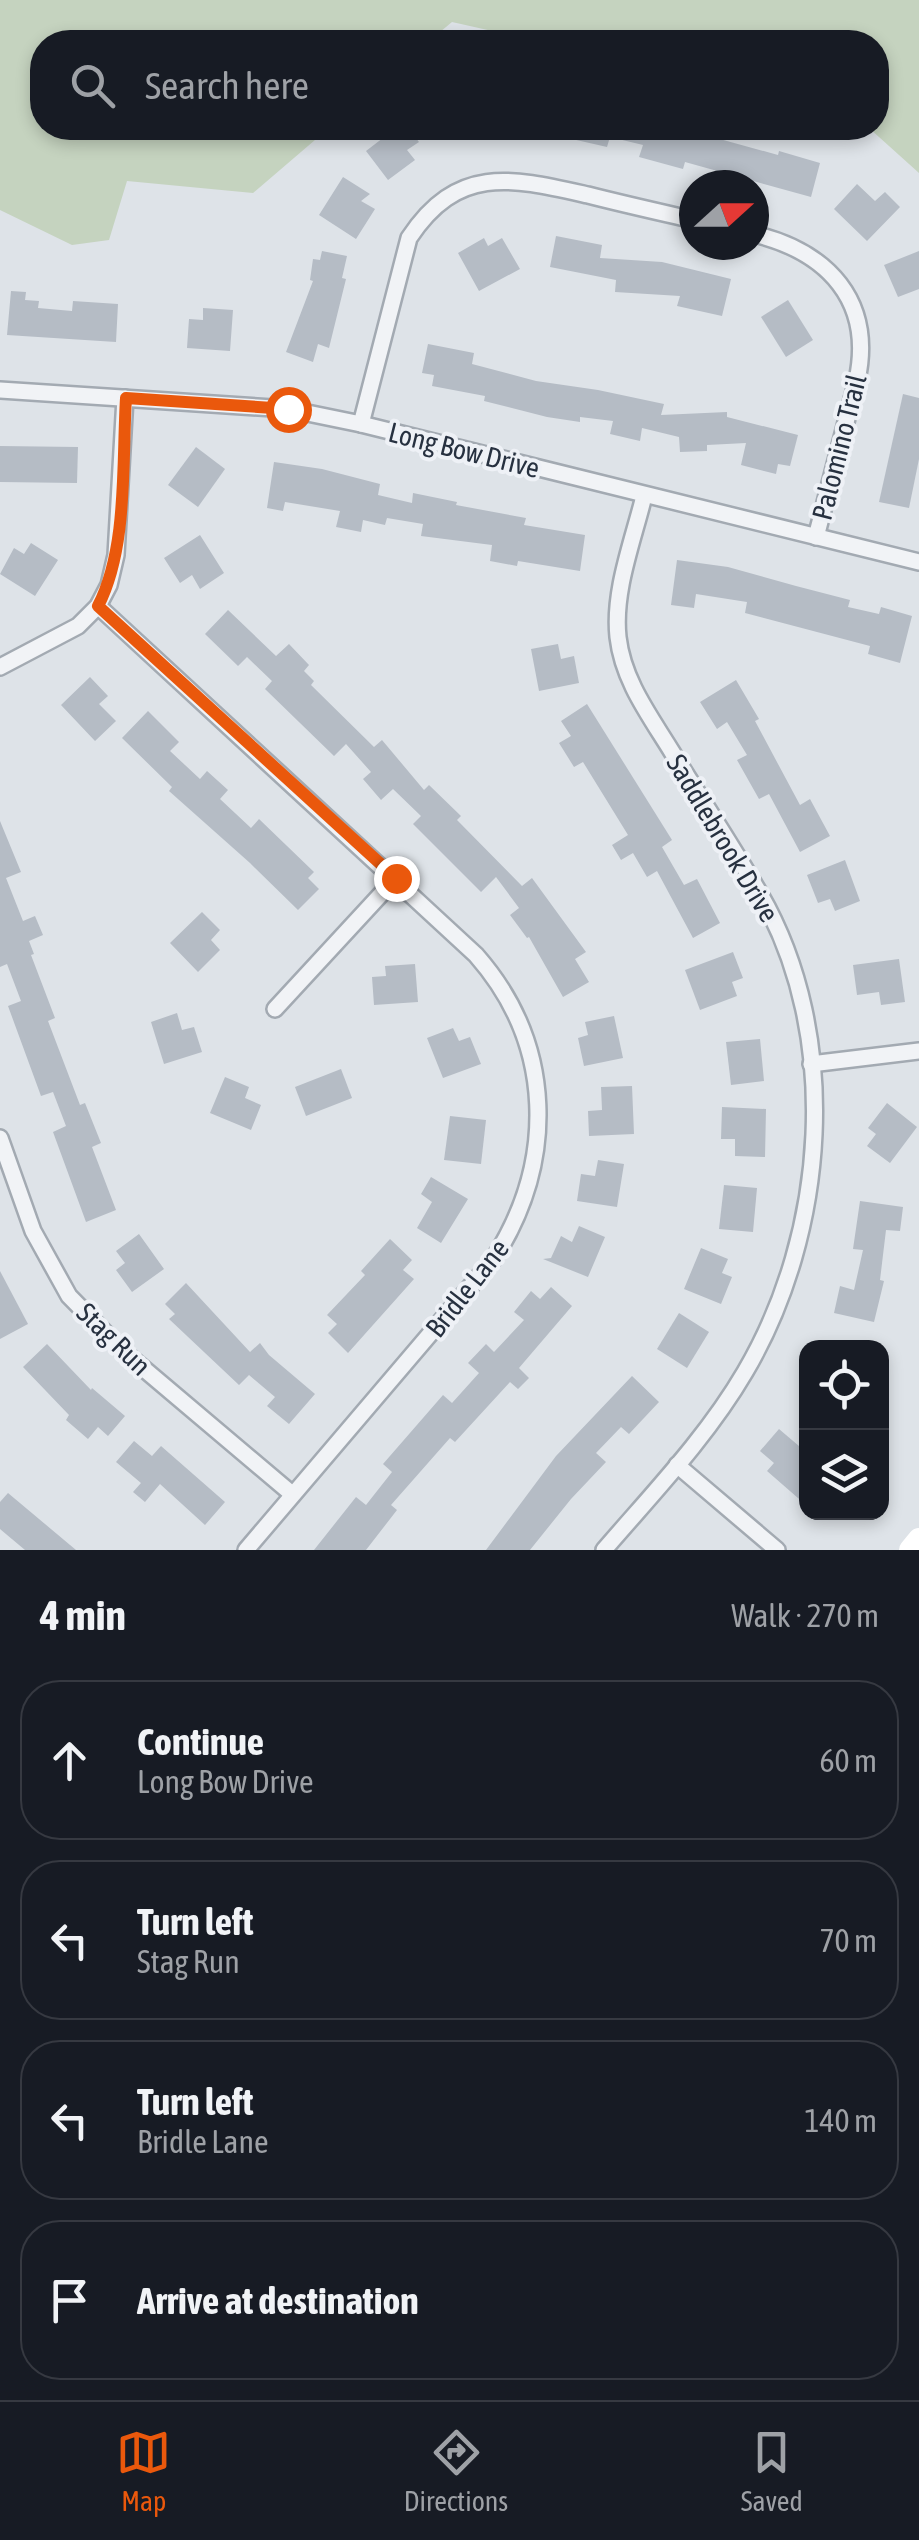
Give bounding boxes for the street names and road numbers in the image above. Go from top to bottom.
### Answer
street label: Palomino Trail [805,370,873,523]
street label: Long Bow Drive [385,416,543,484]
street label: Saddlebrook Drive [660,749,786,927]
street label: Bridle Lane [419,1233,515,1343]
street label: Stag Run [71,1296,157,1382]

